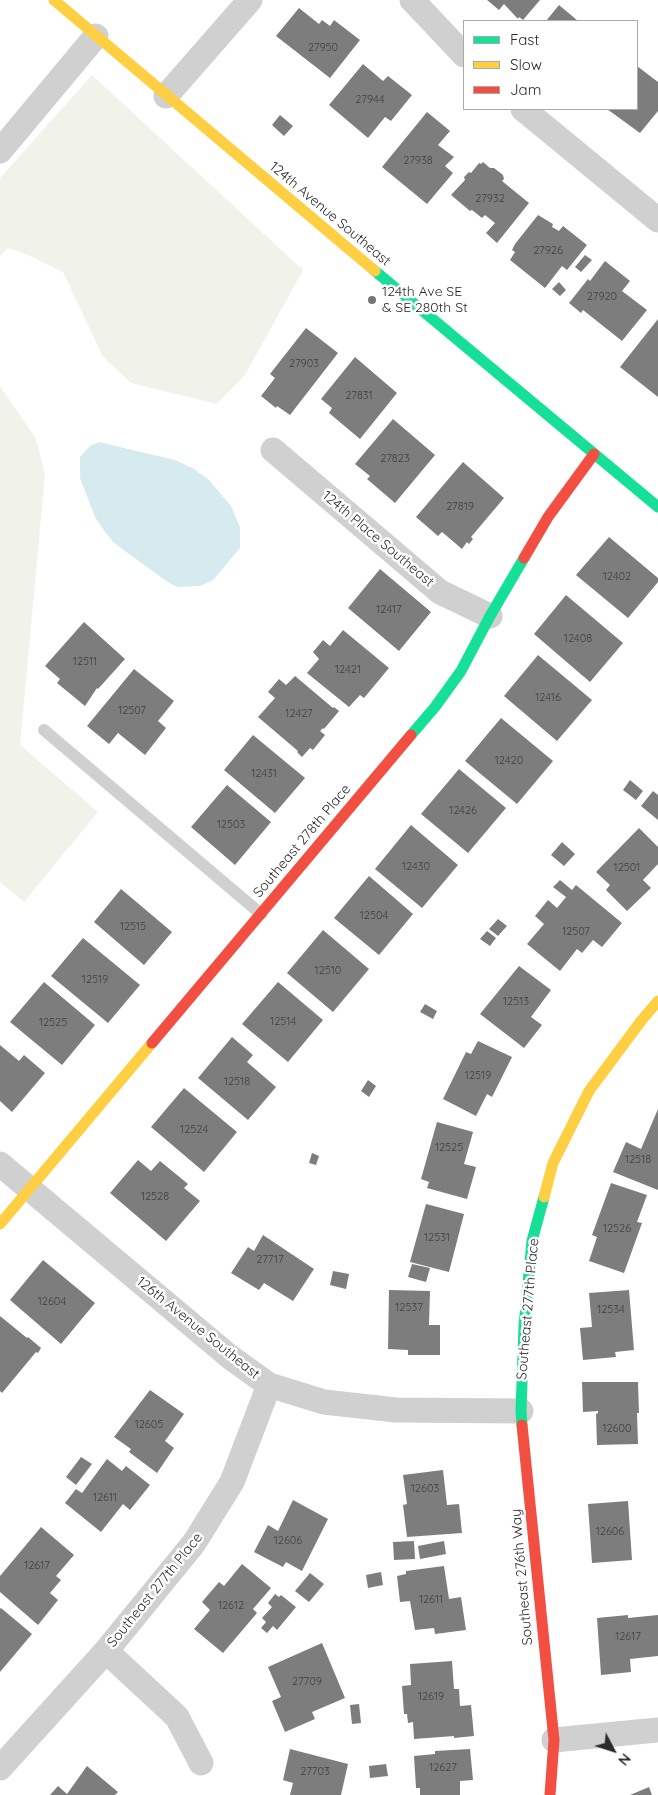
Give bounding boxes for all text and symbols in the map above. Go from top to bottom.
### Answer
legend [463,20,638,110]
text: Fast [510,30,539,49]
house number: 27950 [308,41,338,55]
text: Slow [510,55,542,74]
text: Jam [510,80,541,99]
house number: 27944 [355,93,385,107]
house number: 27938 [403,154,433,168]
street label: 124th Avenue Southeast [266,158,394,270]
house number: 27932 [475,192,505,206]
house number: 27926 [533,244,563,258]
place label: 124th Ave SE & SE 280th St [382,284,468,316]
house number: 27920 [587,290,617,304]
marker: 124th Ave SE & SE 280th St [366,294,378,306]
house number: 27903 [289,357,319,371]
house number: 27831 [345,389,373,403]
house number: 27823 [380,452,410,466]
street label: 124th Place Southeast [319,487,437,591]
house number: 27819 [446,500,474,514]
house number: 12402 [603,570,631,584]
house number: 12417 [376,603,402,617]
house number: 12408 [564,632,592,646]
house number: 12511 [73,655,97,669]
house number: 12421 [335,663,361,677]
house number: 12416 [535,691,561,705]
house number: 12507 [118,704,146,718]
house number: 12427 [285,707,313,721]
house number: 12420 [495,754,523,768]
house number: 12431 [251,767,277,781]
street label: Southeast 278th Place [250,781,354,901]
house number: 12426 [449,804,477,818]
house number: 12503 [217,818,245,832]
house number: 12430 [402,860,430,874]
house number: 12501 [614,861,640,875]
house number: 12504 [360,909,388,923]
house number: 12515 [120,920,146,934]
house number: 12507 [562,925,590,939]
house number: 12510 [315,964,341,978]
house number: 12519 [82,973,108,987]
house number: 12513 [503,995,529,1009]
house number: 12514 [270,1015,296,1029]
house number: 12525 [39,1016,67,1030]
house number: 12519 [465,1069,491,1083]
house number: 12518 [224,1075,250,1089]
house number: 12524 [180,1123,208,1137]
house number: 12525 [435,1141,463,1155]
house number: 12518 [625,1153,651,1167]
house number: 12528 [141,1190,169,1204]
house number: 12526 [603,1222,631,1236]
house number: 12531 [424,1231,450,1245]
street label: Southeast 277th Place [513,1237,543,1381]
house number: 27717 [256,1253,284,1267]
street label: 126th Avenue Southeast [133,1273,263,1383]
house number: 12604 [38,1295,66,1309]
house number: 12537 [395,1301,423,1315]
house number: 12534 [597,1303,625,1317]
house number: 12605 [135,1418,163,1432]
house number: 12600 [602,1422,632,1436]
house number: 12603 [411,1482,439,1496]
house number: 12611 [93,1491,117,1505]
street label: Southeast 276th Way [508,1508,536,1646]
house number: 12606 [596,1525,624,1539]
street label: Southeast 277th Place [104,1529,206,1651]
house number: 12606 [274,1534,302,1548]
house number: 12617 [24,1559,50,1573]
house number: 12611 [419,1593,443,1607]
house number: 12612 [218,1599,244,1613]
house number: 12617 [615,1630,641,1644]
house number: 27709 [292,1675,322,1689]
house number: 12619 [418,1690,444,1704]
north arrow [588,1725,638,1775]
text: N [614,1750,635,1769]
house number: 12627 [429,1761,457,1775]
house number: 27703 [300,1765,330,1779]

